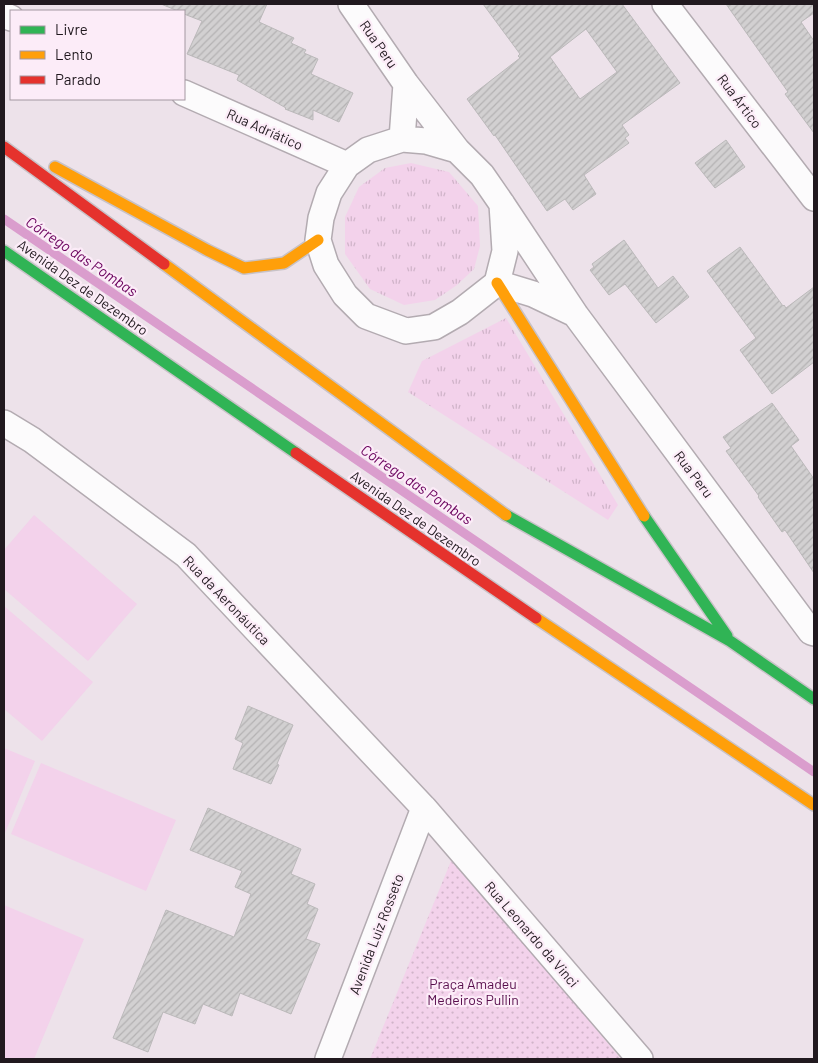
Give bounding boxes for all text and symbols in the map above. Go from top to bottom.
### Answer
legend [10,10,185,100]
street label: Rua Peru [357,17,401,71]
text: Livre [55,20,88,38]
text: Lento [55,45,93,63]
text: Parado [55,70,101,88]
street label: Rua Ártico [714,71,766,131]
street label: Rua Adriático [224,105,306,153]
water label: Córrego das Pombas [23,212,141,300]
street label: Avenida Dez de Dezembro [14,235,152,339]
water label: Córrego das Pombas [358,440,476,528]
street label: Rua Peru [671,447,717,501]
street label: Avenida Dez de Dezembro [347,466,485,570]
street label: Rua da Aeronáutica [180,552,274,648]
street label: Avenida Luiz Rosseto [345,871,407,997]
street label: Rua Leonardo da Vinci [481,878,583,990]
park label: Praça Amadeu Medeiros Pullin [427,975,519,1008]

